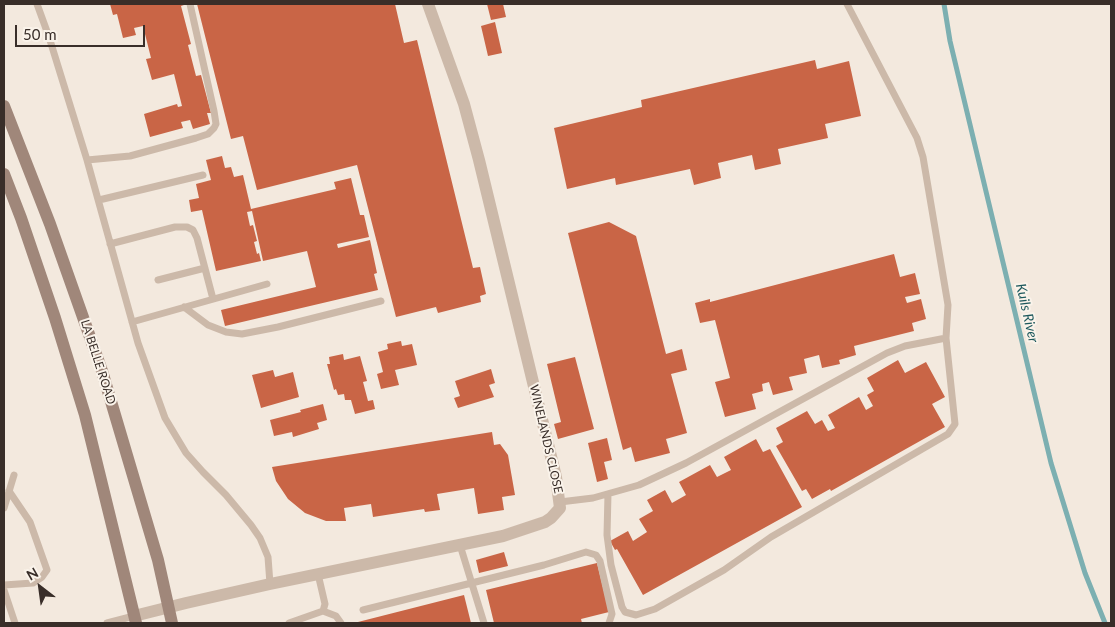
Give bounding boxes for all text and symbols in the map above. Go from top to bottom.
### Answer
scale bar [18,15,148,47]
text: 50 m [23,25,57,43]
water label: Kuils River [1012,282,1042,344]
street label: LA BELLE ROAD [77,318,119,406]
street label: WINELANDS CLOSE [527,383,565,495]
north arrow [15,562,65,612]
text: N [23,564,41,584]

